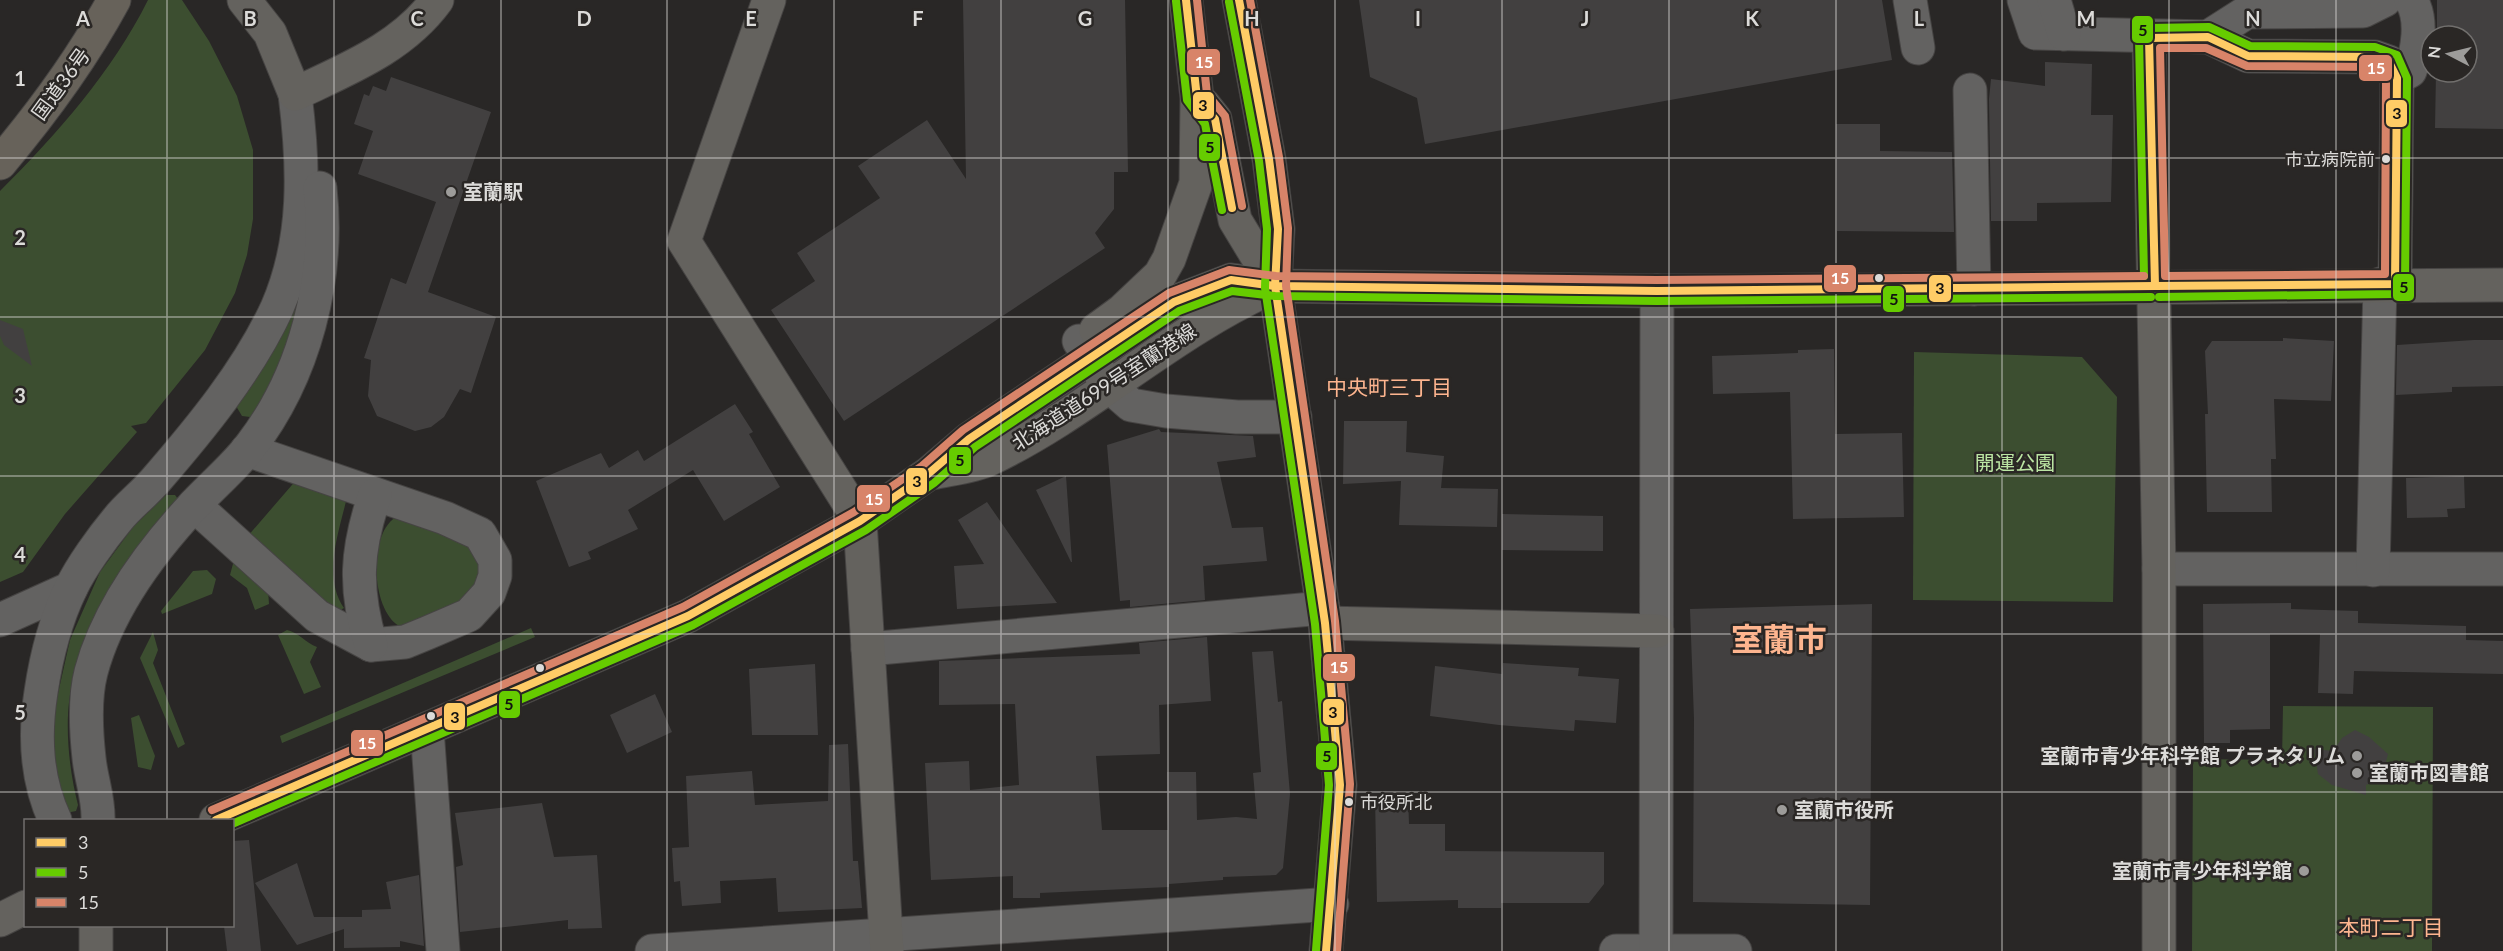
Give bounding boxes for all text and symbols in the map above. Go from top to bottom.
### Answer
text: A [75,6,90,30]
text: B [243,6,257,30]
text: C [410,6,424,30]
text: D [576,6,592,30]
text: E [745,6,757,30]
text: F [912,6,924,30]
text: G [1078,6,1092,30]
text: H [1244,6,1260,30]
text: I [1415,6,1421,30]
text: J [1581,6,1589,30]
text: K [1745,6,1759,30]
text: L [1914,6,1925,30]
text: M [2077,6,2095,30]
text: N [2245,6,2261,30]
line badge: 5 [2131,15,2154,44]
text: 5 [2138,20,2148,39]
north arrow [2419,24,2479,84]
street label: 国道36号 [26,43,94,124]
text: N [2423,45,2444,59]
line badge: 15 [1186,48,1221,76]
text: 15 [1195,52,1213,71]
line badge: 15 [2358,54,2393,82]
text: 15 [2367,58,2385,77]
text: 1 [14,66,26,90]
line badge: 3 [1192,91,1215,120]
text: 3 [1198,95,1208,114]
line badge: 3 [2385,99,2408,128]
text: 3 [2392,103,2402,122]
line badge: 5 [1198,133,1221,162]
text: 5 [1205,137,1215,156]
place label: 市立病院前 [2285,148,2375,170]
marker: 市立病院前 [2380,153,2392,165]
place label: 室蘭駅 [463,179,523,203]
marker: 室蘭駅 [444,185,458,199]
text: 2 [14,225,26,249]
line badge: 15 [1823,264,1857,293]
text: 15 [1831,268,1849,287]
unlabelled marker [1873,272,1885,284]
line badge: 5 [2392,273,2415,302]
line badge: 3 [1928,274,1952,303]
text: 5 [2399,277,2409,296]
text: 3 [1935,278,1945,297]
line badge: 5 [1882,285,1905,313]
text: 5 [1889,289,1899,308]
street label: 北海道道699号室蘭港線 [1007,318,1200,455]
district label: 中央町三丁目 [1326,374,1452,399]
text: 3 [14,383,26,407]
line badge: 5 [948,446,972,475]
text: 5 [955,450,965,469]
park label: 開運公園 [1975,450,2055,474]
line badge: 3 [905,467,928,496]
text: 3 [912,471,922,490]
line badge: 15 [856,484,891,513]
text: 15 [865,489,883,508]
text: 4 [14,542,26,566]
district label: 室蘭市 [1731,619,1827,658]
line badge: 15 [1322,653,1356,682]
text: 15 [1330,657,1348,676]
unlabelled marker [534,662,546,674]
line badge: 5 [498,690,521,719]
text: 5 [504,694,514,713]
line badge: 3 [1322,698,1345,726]
text: 5 [14,700,26,724]
line badge: 3 [443,702,466,731]
text: 3 [1328,702,1338,721]
text: 3 [450,707,460,726]
unlabelled marker [425,710,437,722]
line badge: 15 [350,729,384,757]
text: 15 [358,733,376,752]
line badge: 5 [1315,742,1338,771]
place label: 室蘭市青少年科学館 プラネタリム [2040,743,2345,767]
text: 5 [1322,746,1332,765]
marker: 室蘭市青少年科学館 プラネタリム [2350,749,2364,763]
place label: 室蘭市図書館 [2369,760,2489,784]
marker: 室蘭市図書館 [2350,766,2364,780]
place label: 市役所北 [1360,791,1432,813]
marker: 市役所北 [1343,796,1355,808]
place label: 室蘭市役所 [1794,797,1894,821]
marker: 室蘭市役所 [1775,803,1789,817]
legend [24,819,234,927]
text: 3 [78,831,88,853]
place label: 室蘭市青少年科学館 [2112,858,2292,882]
text: 5 [78,861,88,883]
marker: 室蘭市青少年科学館 [2297,864,2311,878]
text: 15 [78,891,99,913]
district label: 本町二丁目 [2339,914,2444,939]

